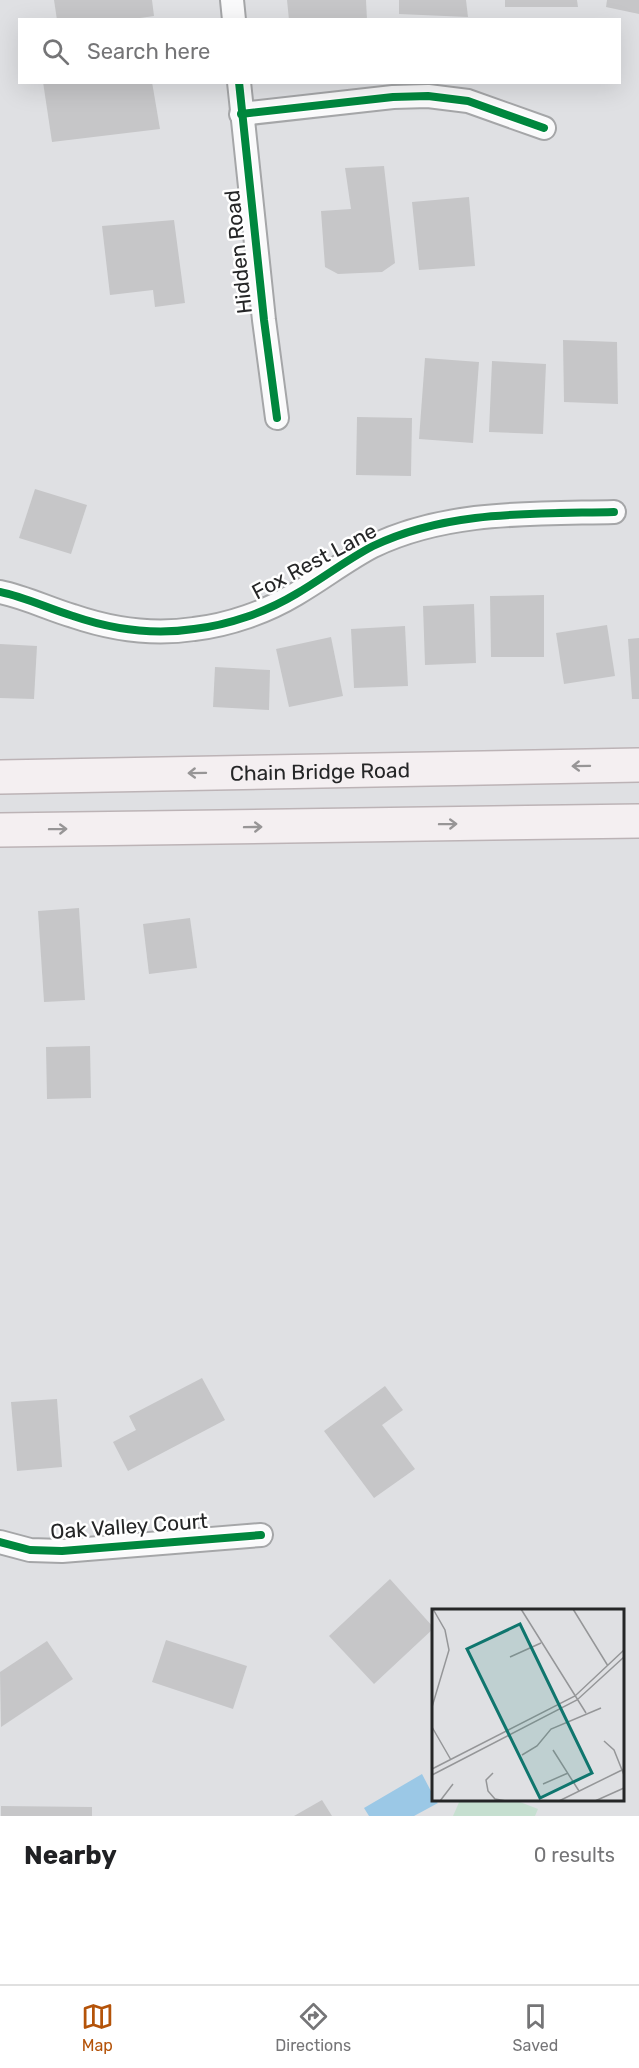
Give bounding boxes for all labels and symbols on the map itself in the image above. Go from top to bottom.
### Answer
street label: Hidden Road [219,189,257,315]
street label: Fox Rest Lane [247,518,381,604]
street label: Chain Bridge Road [230,757,410,785]
one-way arrow [571,761,591,772]
one-way arrow [187,767,207,779]
one-way arrow [438,818,458,830]
one-way arrow [243,821,263,833]
one-way arrow [48,823,68,835]
street label: Oak Valley Court [49,1508,209,1544]
inset map [432,1609,624,1801]

